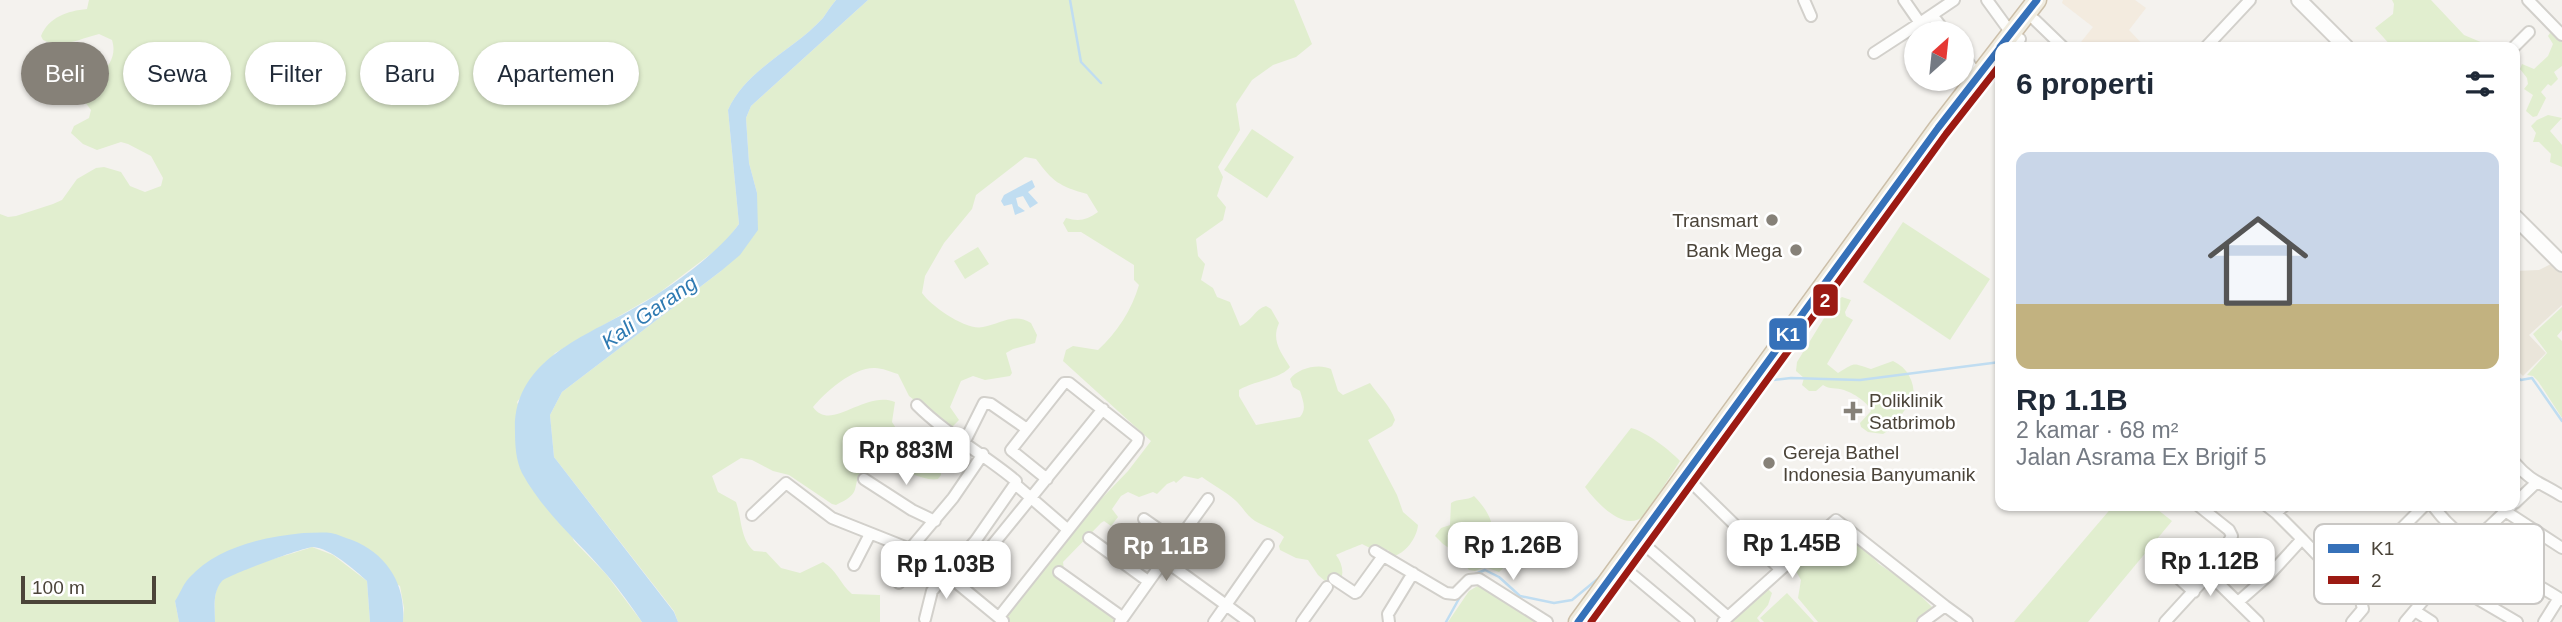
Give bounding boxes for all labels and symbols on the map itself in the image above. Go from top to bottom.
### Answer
north arrow [1904,21,1974,91]
place label: Transmart [1672,210,1759,231]
marker: Transmart [1764,212,1780,228]
place label: Bank Mega [1686,240,1782,261]
marker: Bank Mega [1788,242,1804,258]
water label: Kali Garang [597,271,701,353]
line badge: 2 [1812,283,1839,317]
text: 2 [1820,290,1830,311]
line badge: K1 [1768,317,1808,351]
text: K1 [1776,324,1801,345]
place label: Poliklinik Satbrimob [1869,390,1956,433]
marker: Poliklinik Satbrimob [1843,401,1863,421]
pin: Rp 883M [841,428,971,487]
place label: Gereja Bathel Indonesia Banyumanik [1783,442,1976,485]
marker: Gereja Bathel Indonesia Banyumanik [1761,455,1777,471]
pin: Rp 1.45B [1720,520,1864,580]
pin: Rp 1.26B [1441,522,1585,582]
pin: Rp 1.1B [1101,524,1231,583]
legend [2314,524,2544,604]
pin: Rp 1.12B [2138,538,2282,598]
text: K1 [2371,538,2394,559]
pin: Rp 1.03B [874,542,1018,601]
text: 2 [2371,570,2382,591]
scale bar [21,573,156,605]

